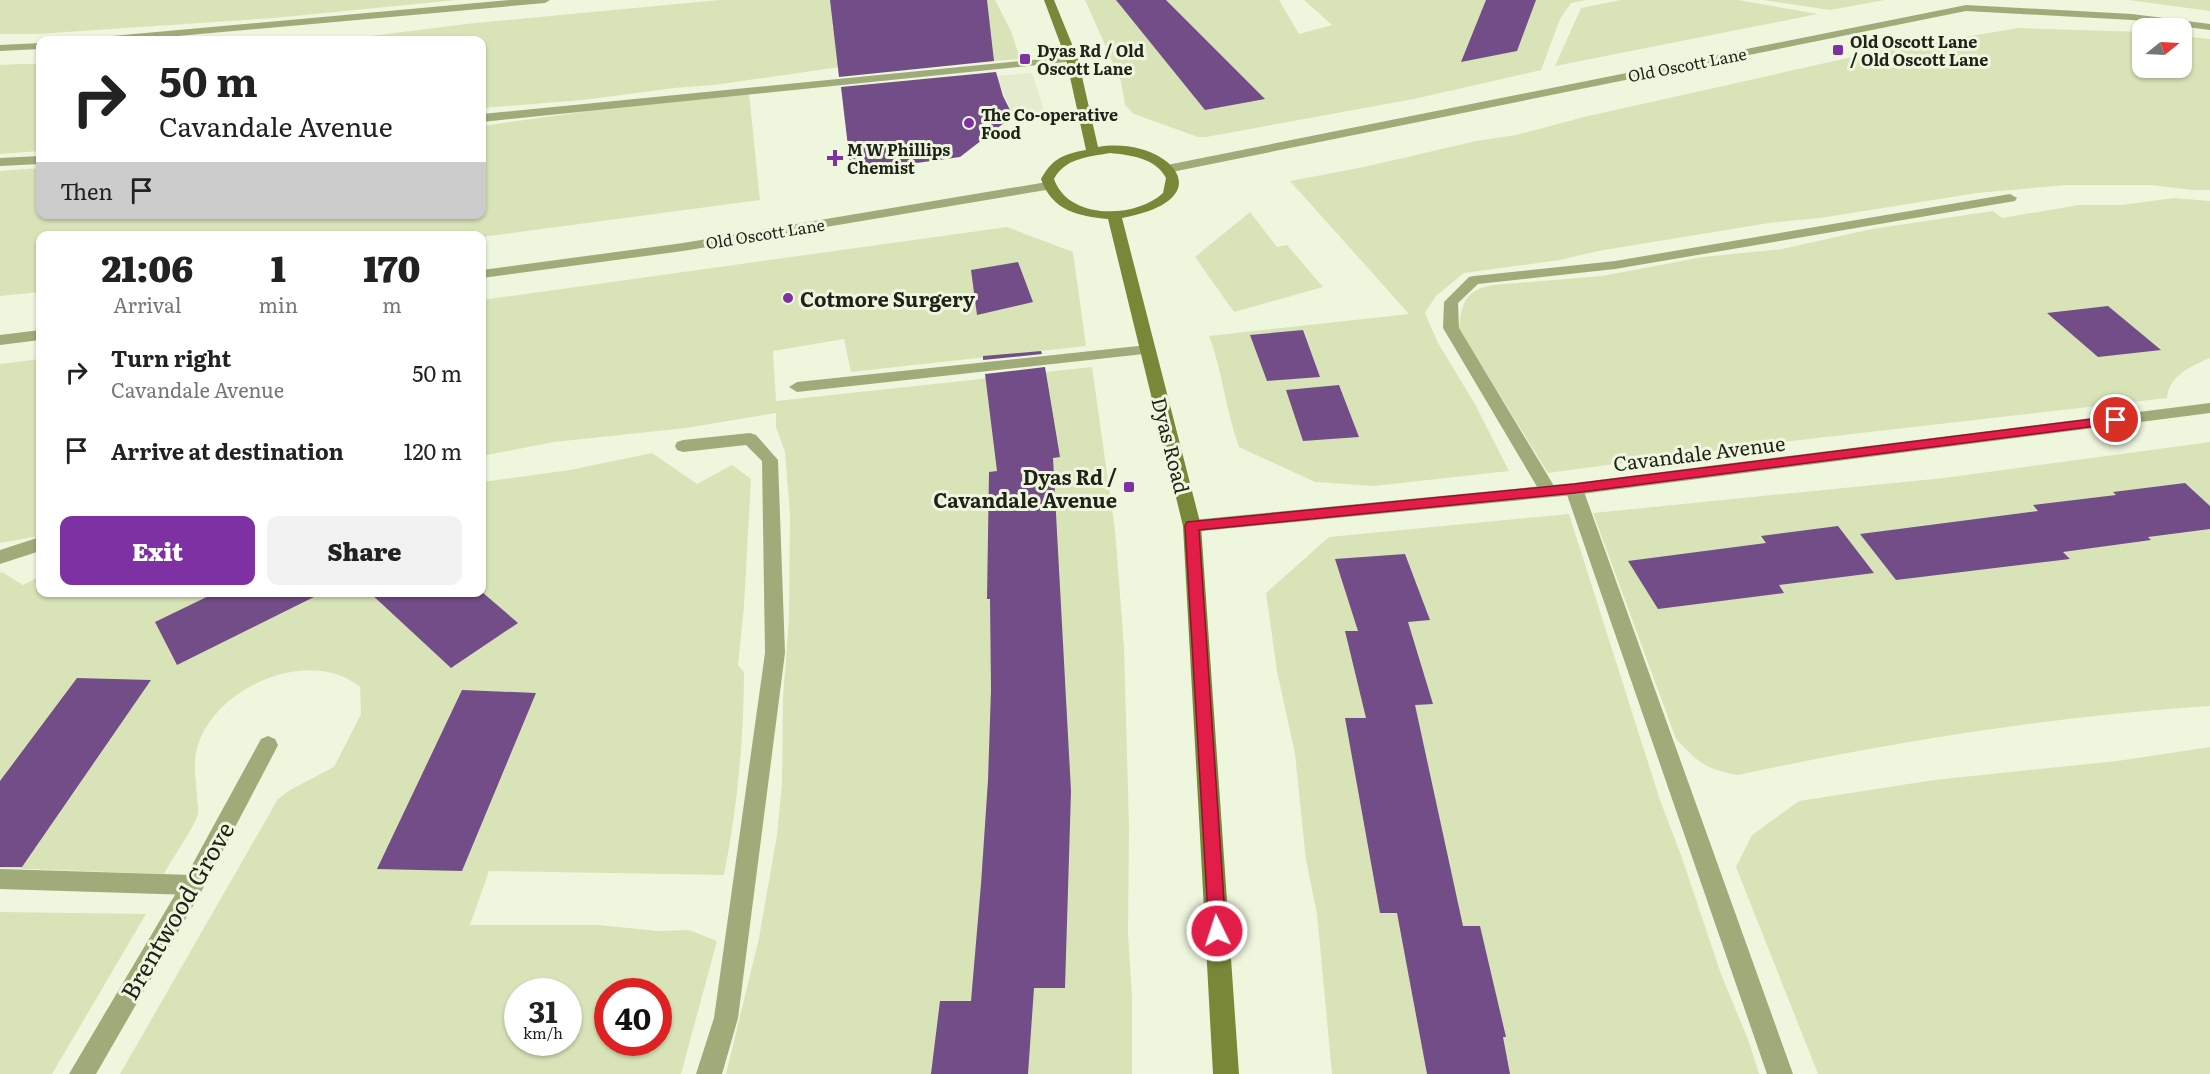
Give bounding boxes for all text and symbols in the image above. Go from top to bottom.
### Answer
north arrow [2132,18,2192,78]
map controls [2132,18,2192,78]
place label: Old Oscott Lane / Old Oscott Lane [1850,29,1988,71]
place label: Dyas Rd / Old Oscott Lane [1037,38,1145,80]
street label: Old Oscott Lane [1626,41,1748,87]
marker: Old Oscott Lane / Old Oscott Lane [1831,43,1845,57]
text: 50 m [159,48,258,110]
marker: Dyas Rd / Old Oscott Lane [1018,52,1032,66]
icon: right [60,60,138,138]
place label: The Co-operative Food [981,102,1118,144]
text: Cavandale Avenue [159,105,393,145]
marker: The Co-operative Food [962,116,976,130]
place label: M W Phillips Chemist [847,137,950,179]
marker: M W Phillips Chemist [828,151,842,165]
text: Then [60,174,113,207]
icon: arrive [125,174,158,207]
street label: Old Oscott Lane [704,212,826,254]
text: 21:06 [101,240,193,293]
text: 1 [271,240,286,293]
text: 170 [363,240,421,293]
place label: Cotmore Surgery [800,283,976,313]
text: Arrival [113,289,181,319]
text: min [259,289,298,319]
text: m [382,289,402,319]
marker: Cotmore Surgery [781,291,795,305]
text: Turn right [111,341,231,374]
icon: right [60,356,93,389]
text: 50 m [412,356,462,389]
text: Cavandale Avenue [111,374,284,404]
street label: Dyas Road [1146,394,1198,496]
pin [2090,394,2141,445]
icon: arrive [2099,403,2132,436]
street label: Cavandale Avenue [1611,427,1787,477]
icon: arrive [60,434,93,467]
text: Arrive at destination [111,434,344,467]
text: 120 m [403,434,462,467]
place label: Dyas Rd / Cavandale Avenue [933,461,1117,514]
marker: Dyas Rd / Cavandale Avenue [1122,480,1136,494]
button: Exit [60,516,255,585]
button: Share [267,516,462,585]
street label: Brentwood Grove [111,815,241,1005]
position arrow [1185,899,1249,963]
speed limit sign: 40 [594,978,672,1056]
text: 31 [528,988,558,1032]
text: km/h [523,1021,563,1044]

